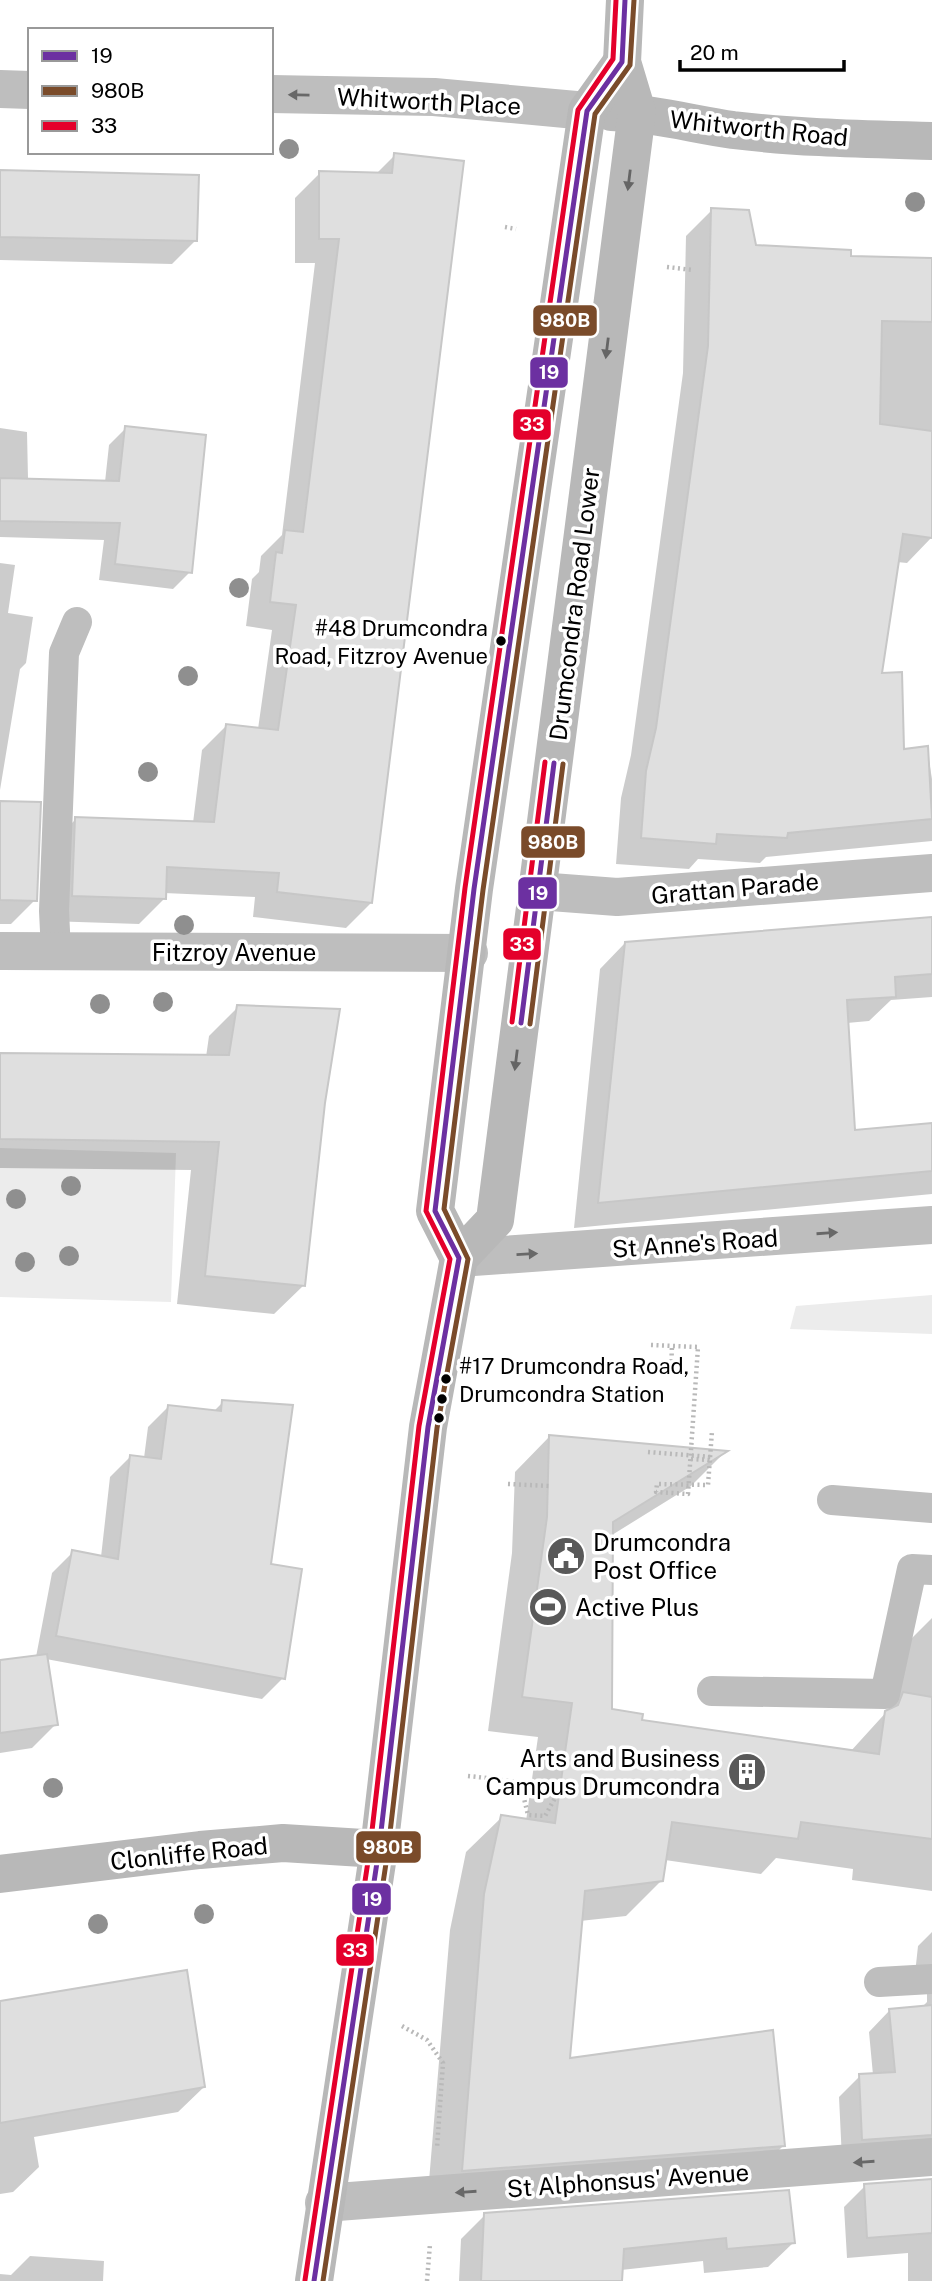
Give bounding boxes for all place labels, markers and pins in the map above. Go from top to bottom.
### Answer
place label: #48 Drumcondra Road, Fitzroy Avenue [274,615,488,669]
marker: #48 Drumcondra Road, Fitzroy Avenue [494,634,508,648]
place label: #17 Drumcondra Road, Drumcondra Station [459,1353,689,1407]
marker: #17 Drumcondra Road, Drumcondra Station [439,1372,453,1386]
unlabelled marker [435,1392,449,1406]
unlabelled marker [432,1411,446,1425]
place label: Drumcondra Post Office [593,1528,731,1584]
public building icon: Drumcondra Post Office [545,1535,587,1577]
sports icon: Active Plus [527,1586,569,1628]
place label: Active Plus [575,1593,699,1621]
place label: Arts and Business Campus Drumcondra [486,1744,720,1800]
building icon: Arts and Business Campus Drumcondra [726,1751,768,1793]

